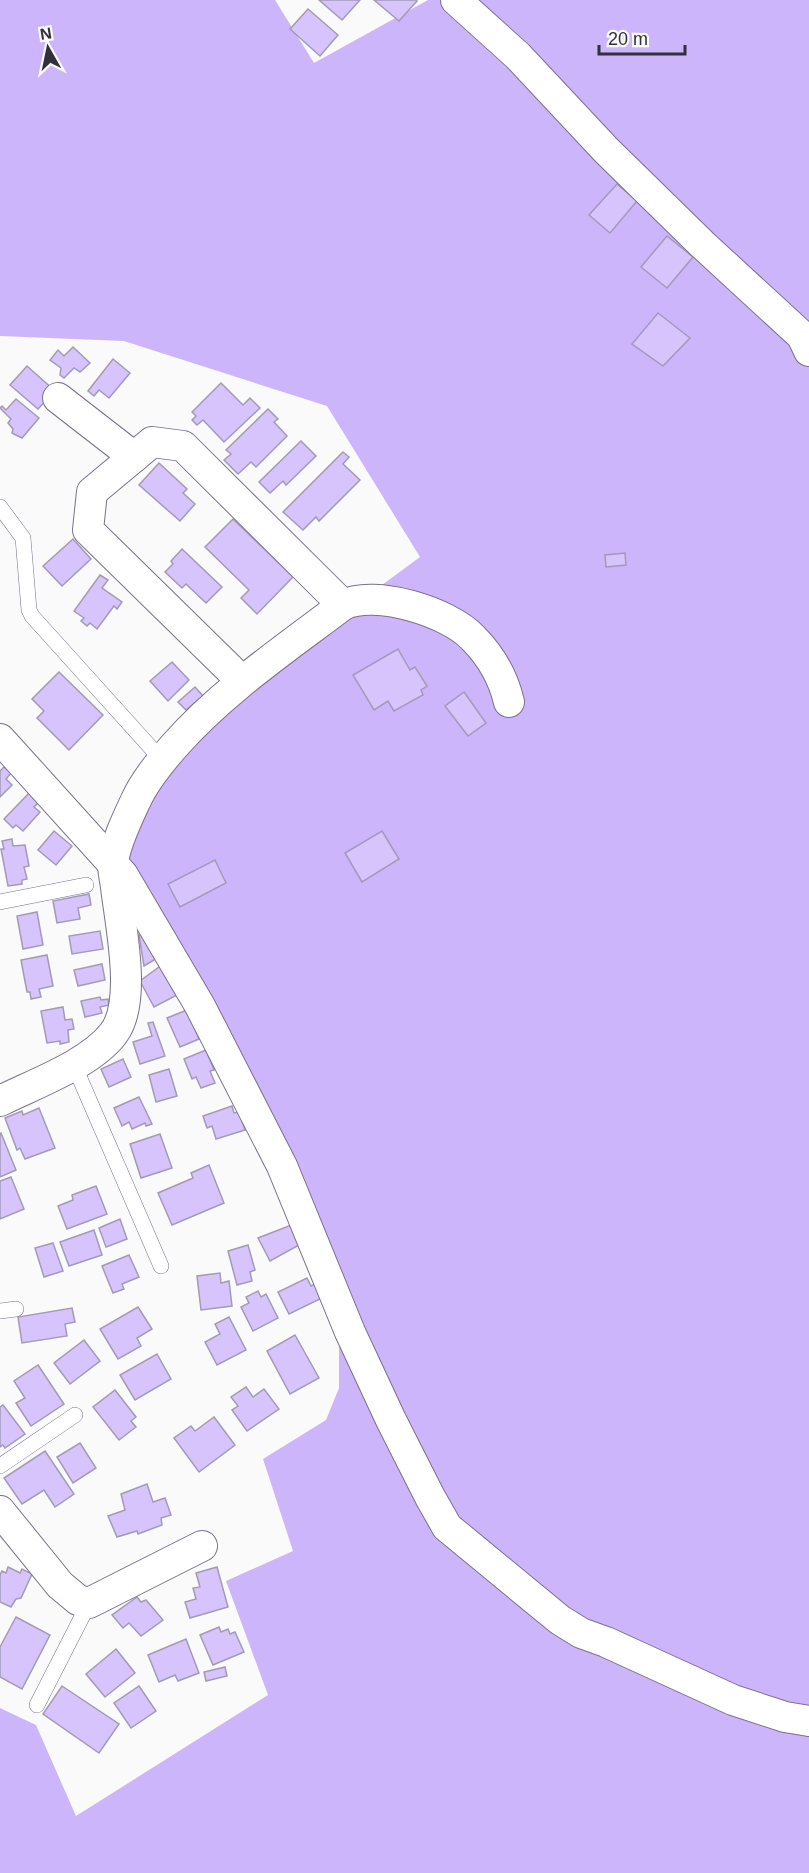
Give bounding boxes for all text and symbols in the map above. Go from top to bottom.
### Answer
north arrow [18,18,78,78]
scale bar [599,18,684,56]
text: N [39,24,53,43]
text: 20 m [608,29,648,49]

